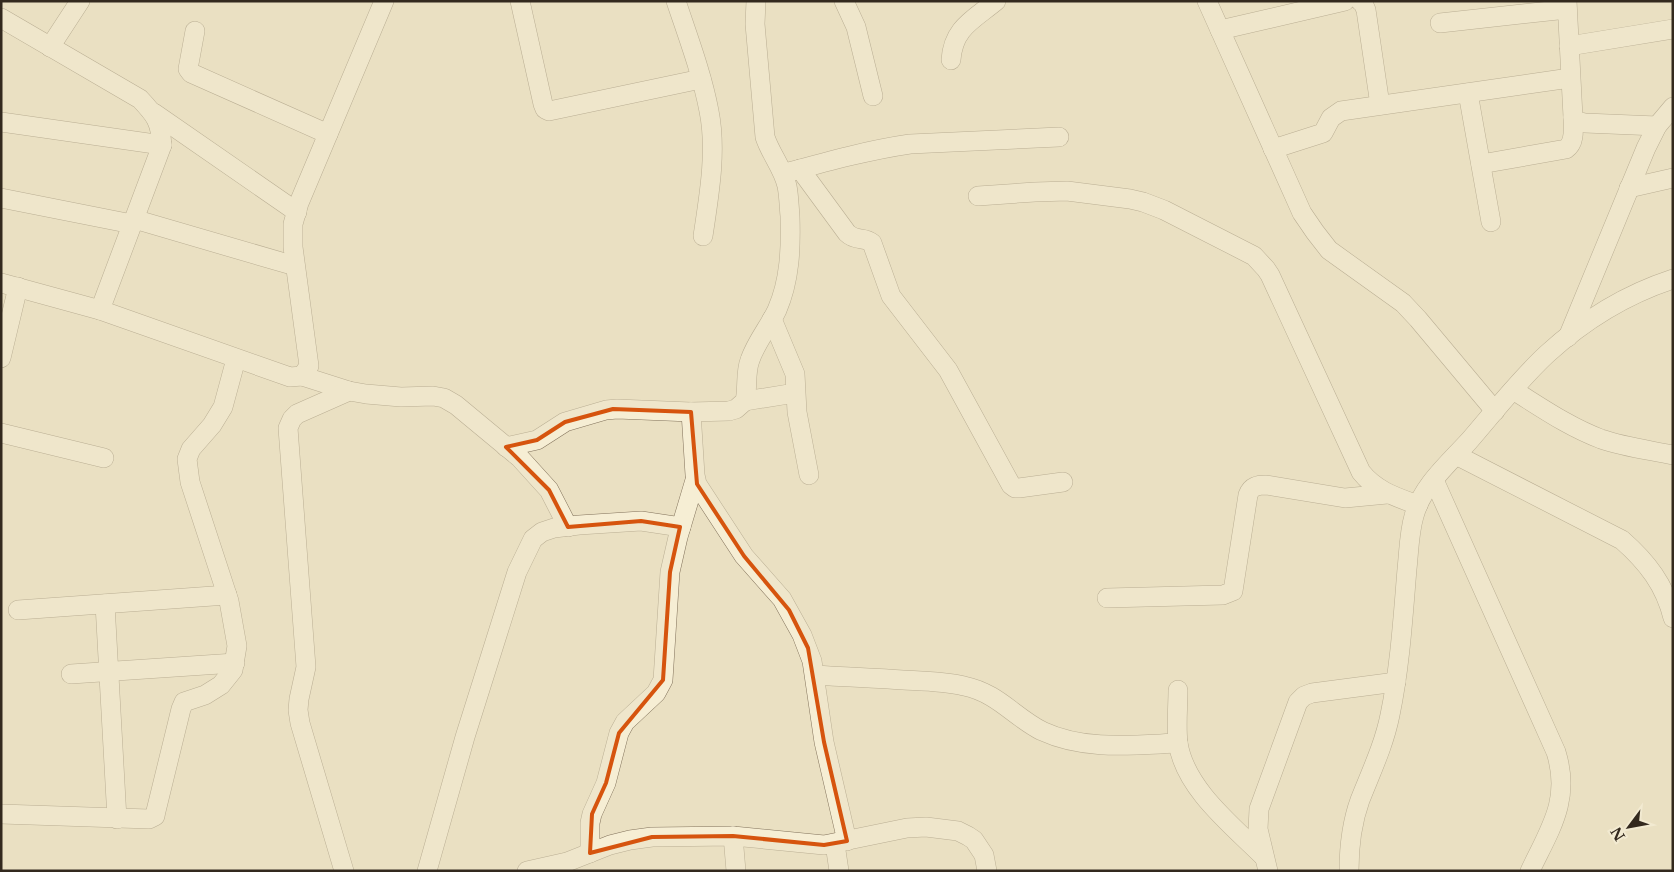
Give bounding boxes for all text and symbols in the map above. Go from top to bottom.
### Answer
north arrow [1604,802,1654,852]
text: N [1607,824,1629,844]

